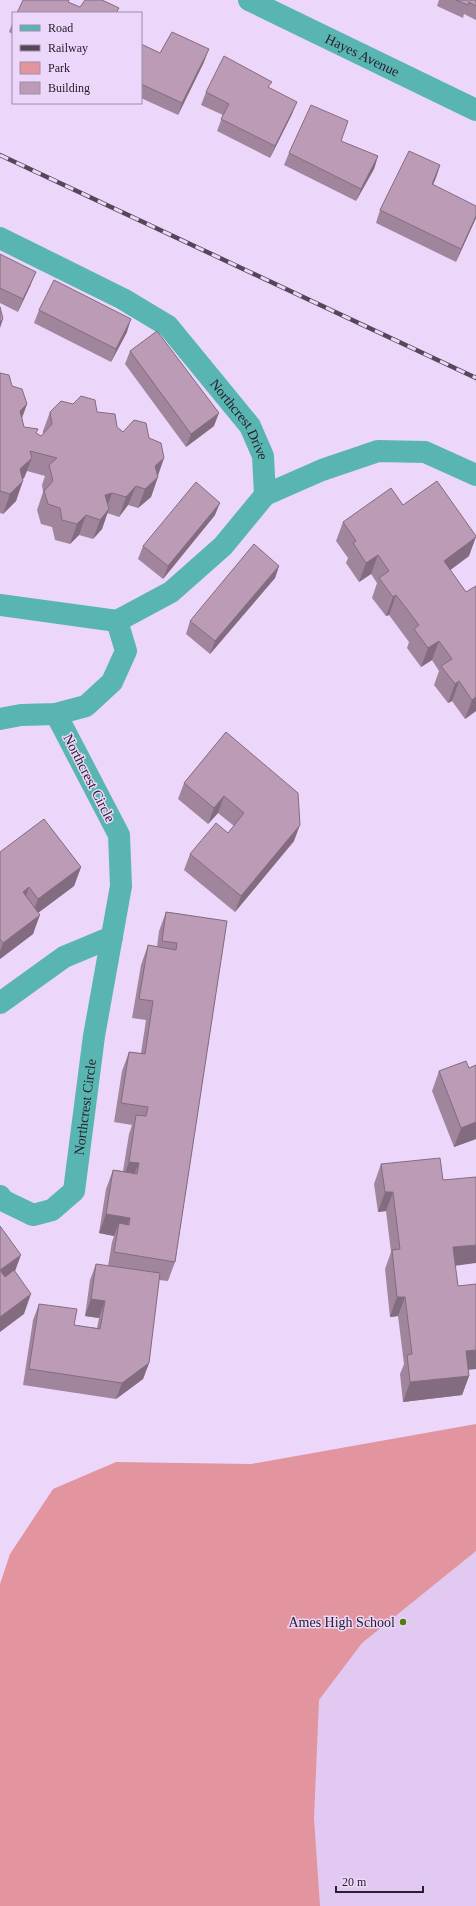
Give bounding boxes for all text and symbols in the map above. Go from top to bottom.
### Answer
legend [12,12,142,104]
text: Road [48,21,73,35]
street label: Hayes Avenue [323,31,402,79]
text: Railway [48,41,88,55]
text: Park [48,61,70,75]
text: Building [48,81,90,95]
street label: Northcrest Drive [207,376,271,460]
street label: Northcrest Circle [60,731,118,825]
street label: Northcrest Circle [71,1058,98,1156]
place label: Ames High School [288,1615,395,1630]
marker: Ames High School [398,1617,408,1627]
scale bar [336,1868,423,1894]
text: 20 m [342,1875,367,1889]

